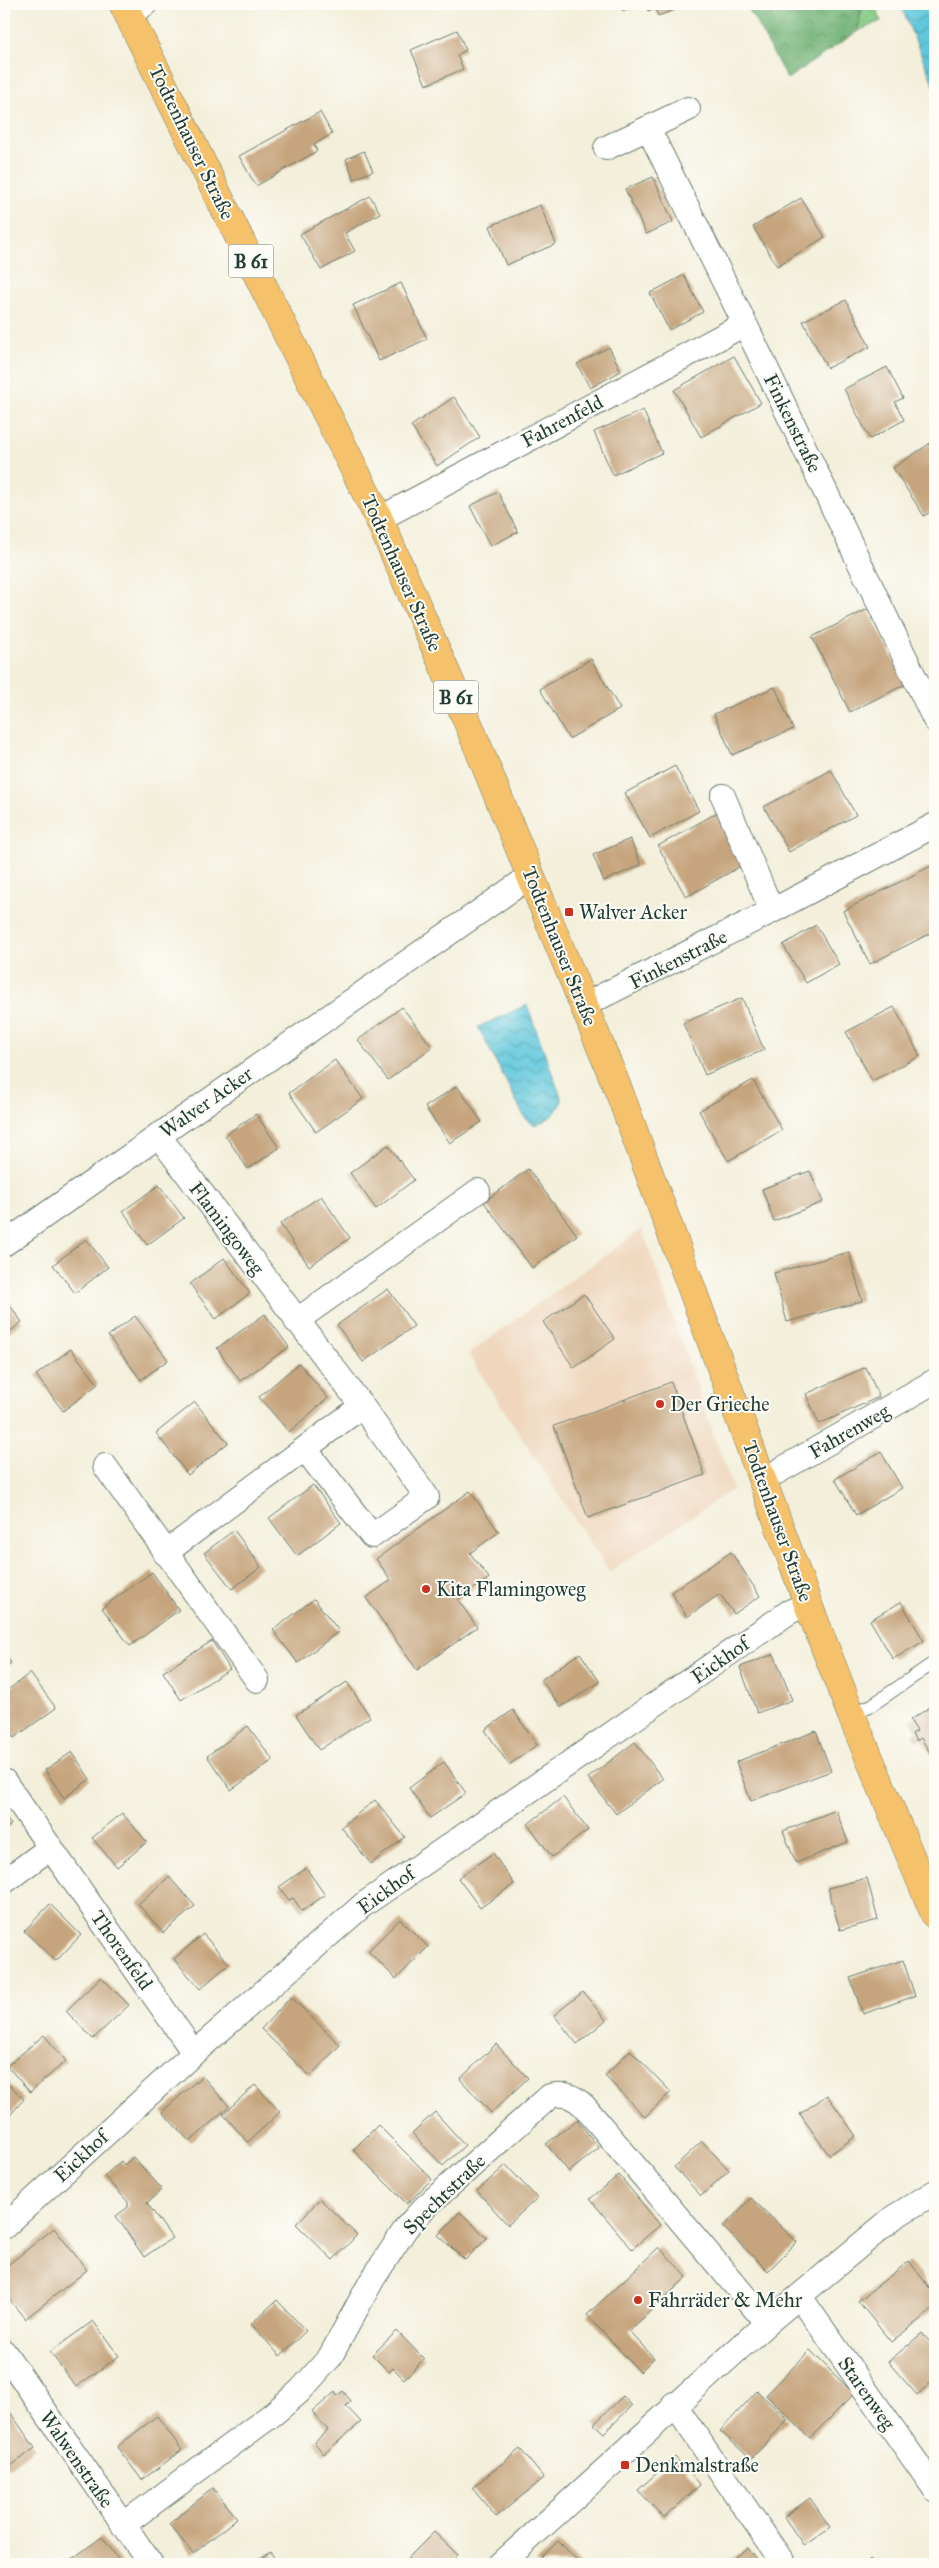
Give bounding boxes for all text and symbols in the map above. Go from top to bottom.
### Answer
street label: Todtenhauser Straße [144,61,240,223]
road number: B 61 [228,245,274,278]
street label: Finkenstraße [759,370,827,476]
street label: Fahrenfeld [517,390,607,452]
street label: Todtenhauser Straße [357,491,447,655]
road number: B 61 [434,680,478,714]
street label: Todtenhauser Straße [517,863,603,1029]
place label: Walver Acker [579,900,687,924]
marker: Walver Acker [563,906,575,918]
street label: Finkenstraße [625,924,731,994]
street label: Walver Acker [155,1061,257,1143]
street label: Flamingoweg [183,1177,270,1280]
place label: Der Grieche [670,1392,770,1416]
marker: Der Grieche [654,1398,666,1410]
street label: Fahrenweg [804,1398,895,1465]
street label: Todtenhauser Straße [738,1437,818,1605]
place label: Kita Flamingoweg [436,1577,586,1602]
marker: Kita Flamingoweg [420,1583,432,1595]
street label: Eickhof [686,1630,756,1689]
street label: Eickhof [352,1859,422,1919]
street label: Thorenfeld [86,1906,158,1994]
street label: Eickhof [49,2123,115,2187]
street label: Spechtstraße [398,2149,490,2239]
place label: Fahrräder & Mehr [648,2288,803,2312]
marker: Fahrräder & Mehr [632,2294,644,2306]
street label: Starenweg [832,2352,901,2435]
street label: Walwenstraße [35,2406,119,2512]
place label: Denkmalstraße [635,2453,759,2477]
marker: Denkmalstraße [619,2459,631,2471]

